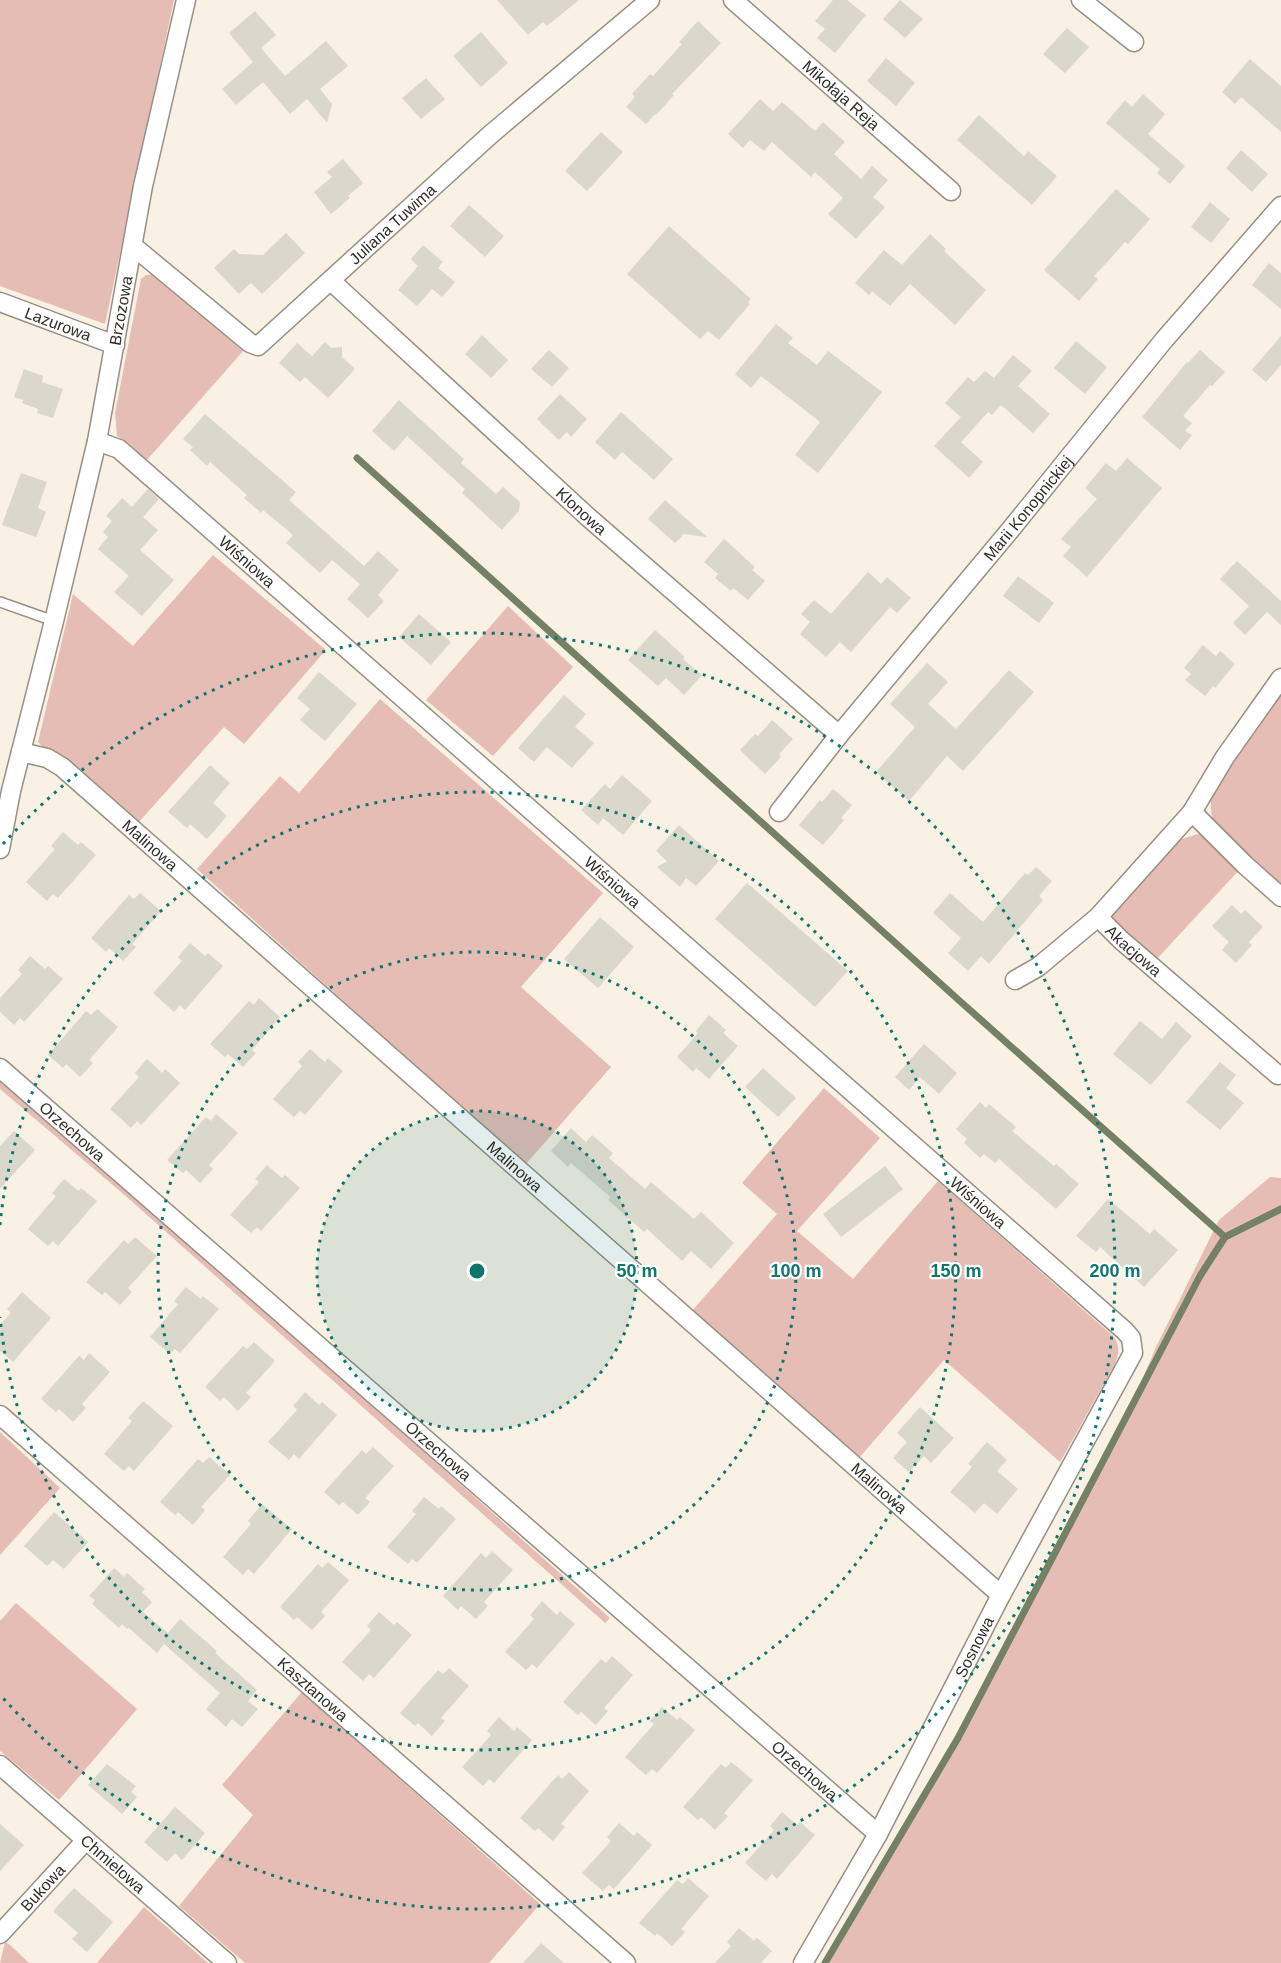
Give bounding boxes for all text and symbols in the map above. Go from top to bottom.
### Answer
street label: Mikołaja Reja [799,57,883,133]
street label: Juliana Tuwima [346,181,439,268]
street label: Brzozowa [106,274,136,347]
street label: Lazurowa [22,304,93,344]
street label: Marii Konopnickiej [981,452,1076,564]
street label: Klonowa [553,484,610,538]
street label: Wiśniowa [216,533,278,591]
street label: Malinowa [119,817,181,874]
street label: Wiśniowa [581,853,644,911]
street label: Akacjowa [1102,922,1165,980]
street label: Orzechowa [36,1098,108,1165]
street label: Malinowa [484,1138,546,1196]
street label: Wiśniowa [946,1174,1009,1232]
centre of rings [467,1261,487,1281]
text: 50 m [616,1261,658,1281]
text: 100 m [770,1261,822,1281]
text: 150 m [930,1261,982,1281]
text: 200 m [1089,1261,1141,1281]
street label: Orzechowa [402,1418,474,1484]
street label: Malinowa [848,1459,910,1517]
street label: Sosnowa [952,1614,997,1680]
street label: Kasztanowa [274,1654,351,1725]
street label: Orzechowa [768,1737,841,1804]
street label: Chmielowa [77,1832,148,1896]
street label: Bukowa [17,1861,68,1915]

